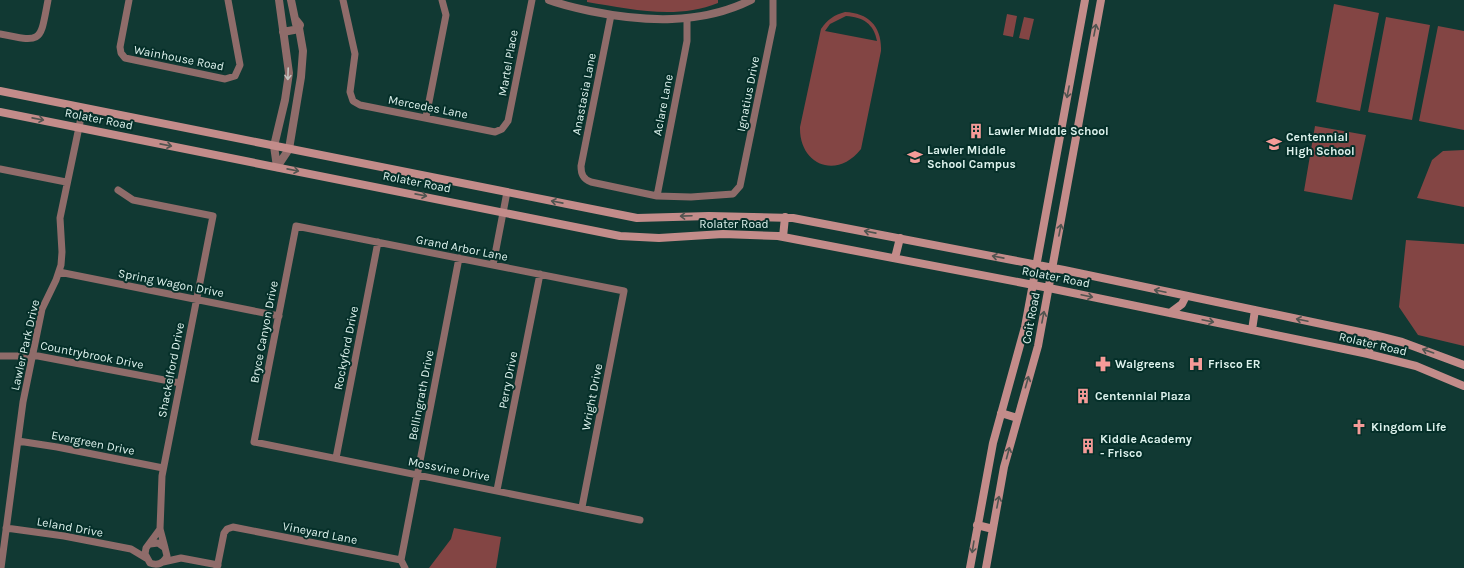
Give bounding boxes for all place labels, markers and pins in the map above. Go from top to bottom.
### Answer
building icon: Lawler Middle School [967,122,985,140]
place label: Lawler Middle School [988,124,1109,138]
place label: Centennial High School [1286,130,1355,158]
school or university icon: Centennial High School [1265,135,1283,153]
place label: Lawler Middle School Campus [927,143,1016,171]
school or university icon: Lawler Middle School Campus [906,148,924,166]
pharmacy icon: Walgreens [1094,355,1112,373]
hospital icon: Frisco ER [1187,355,1205,373]
place label: Walgreens [1115,357,1175,371]
place label: Frisco ER [1208,357,1261,371]
building icon: Centennial Plaza [1074,387,1092,405]
place label: Centennial Plaza [1095,389,1191,403]
church icon: Kingdom Life [1350,418,1368,436]
place label: Kingdom Life [1371,420,1446,434]
place label: Kiddie Academy - Frisco [1100,432,1192,460]
building icon: Kiddie Academy - Frisco [1079,437,1097,455]

